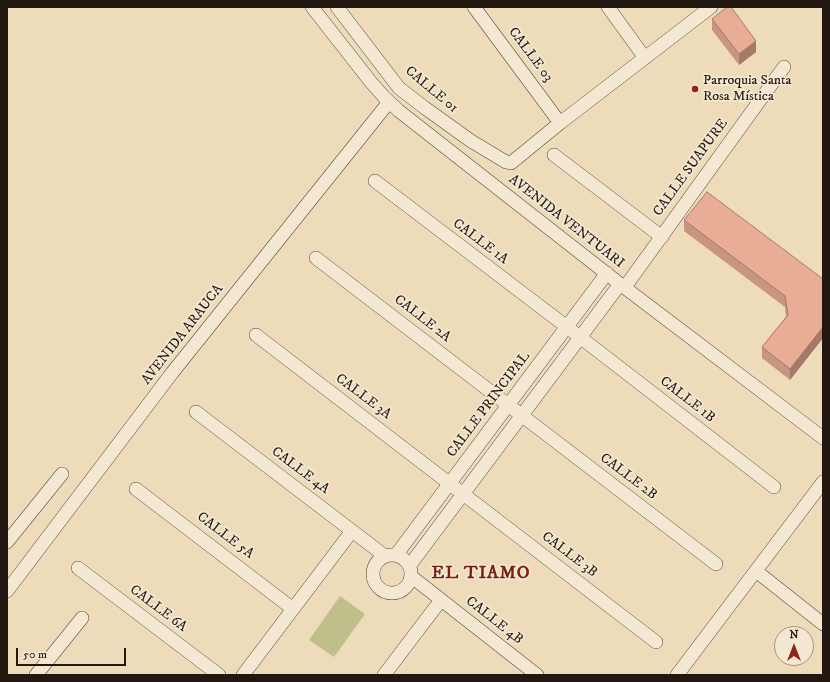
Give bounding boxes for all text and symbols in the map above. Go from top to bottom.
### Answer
street label: CALLE 03 [504,24,556,86]
street label: CALLE 01 [401,63,461,117]
place label: Parroquia Santa Rosa Mística [703,73,792,106]
marker: Parroquia Santa Rosa Mística [690,84,700,94]
street label: CALLE SUAPURE [650,116,732,220]
street label: AVENIDA VENTUARI [505,172,627,272]
street label: CALLE 1A [449,216,511,268]
street label: AVENIDA ARAUCA [139,282,227,388]
street label: CALLE 2A [390,292,454,346]
street label: CALLE PRINCIPAL [444,349,534,461]
street label: CALLE 3A [332,371,394,423]
street label: CALLE 1B [656,373,718,427]
street label: CALLE 4A [268,444,332,498]
street label: CALLE 2B [596,450,660,504]
street label: CALLE 5A [193,509,257,563]
street label: CALLE 3B [538,529,600,581]
district label: EL TIAMO [431,563,531,585]
street label: CALLE 6A [126,582,190,636]
street label: CALLE 4B [462,593,526,649]
north arrow [774,626,814,666]
text: N [789,628,799,642]
scale bar [18,640,128,666]
text: 50 m [23,647,47,662]

